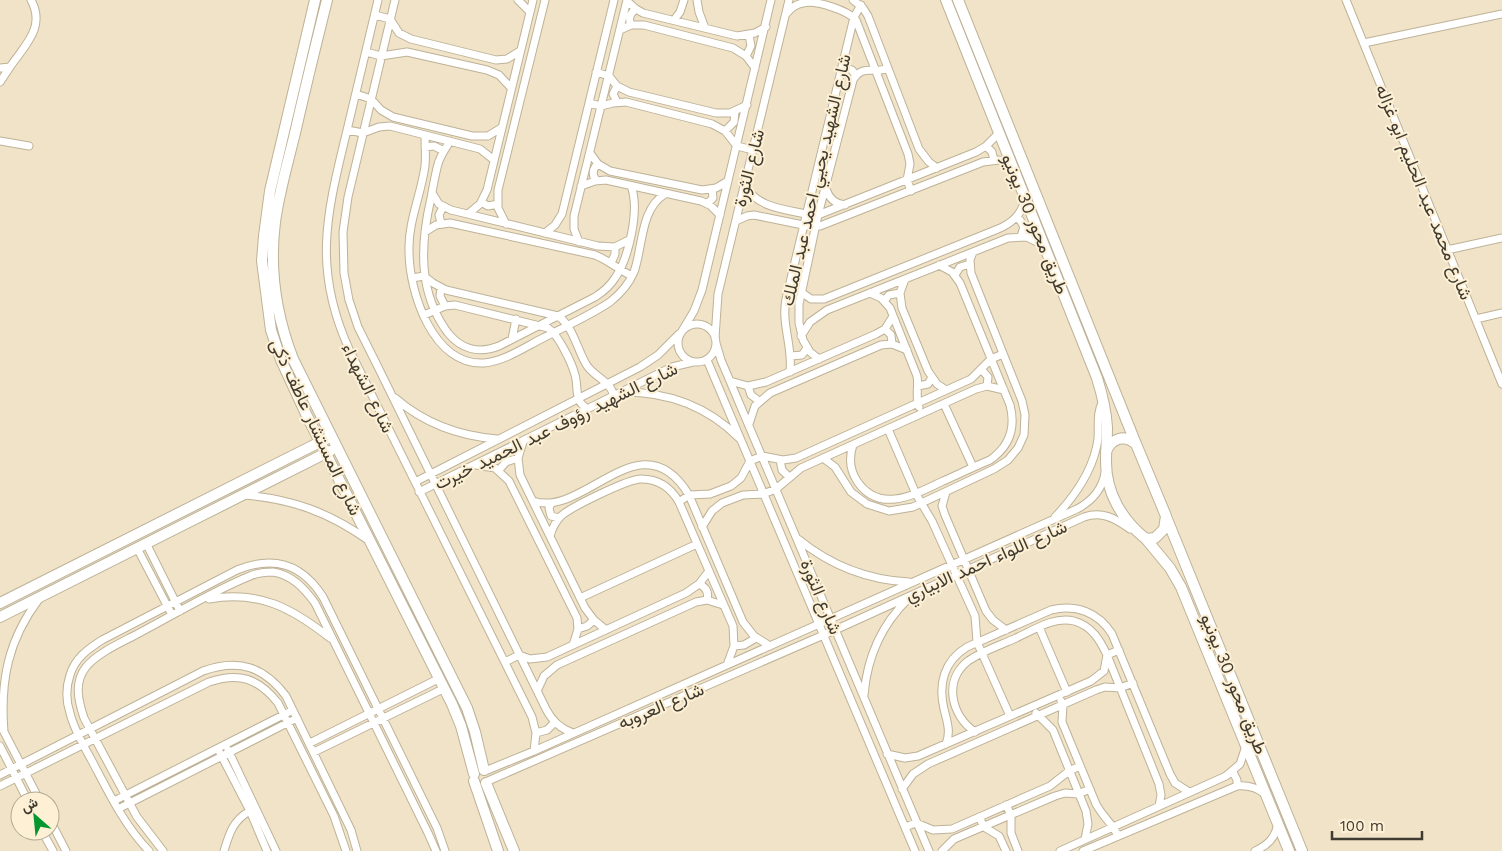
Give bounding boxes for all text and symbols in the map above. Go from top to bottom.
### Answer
street label: شارع الشهيد يحيي احمد عبد الملك [776,52,860,309]
street label: شارع محمد عبد الحليم ابو غزاله [1370,81,1477,303]
street label: شارع الثورة [729,127,770,209]
street label: طريق محور 30 يونيو [997,151,1073,297]
street label: شارع المستشار عاطف ذكى [264,335,367,519]
street label: شارع الشهداء [336,340,399,437]
street label: شارع الشهيد رؤوف عبد الحميد خيرت [431,357,682,495]
street label: شارع اللواء احمد الابياري [902,515,1072,610]
street label: شارع الثورة [794,556,847,638]
street label: طريق محور 30 يونيو [1196,611,1272,757]
street label: شارع العروبه [615,678,708,735]
north arrow [10,791,60,841]
text: ش [18,793,41,816]
scale bar [1332,808,1422,840]
text: 100 m [1340,817,1384,835]

